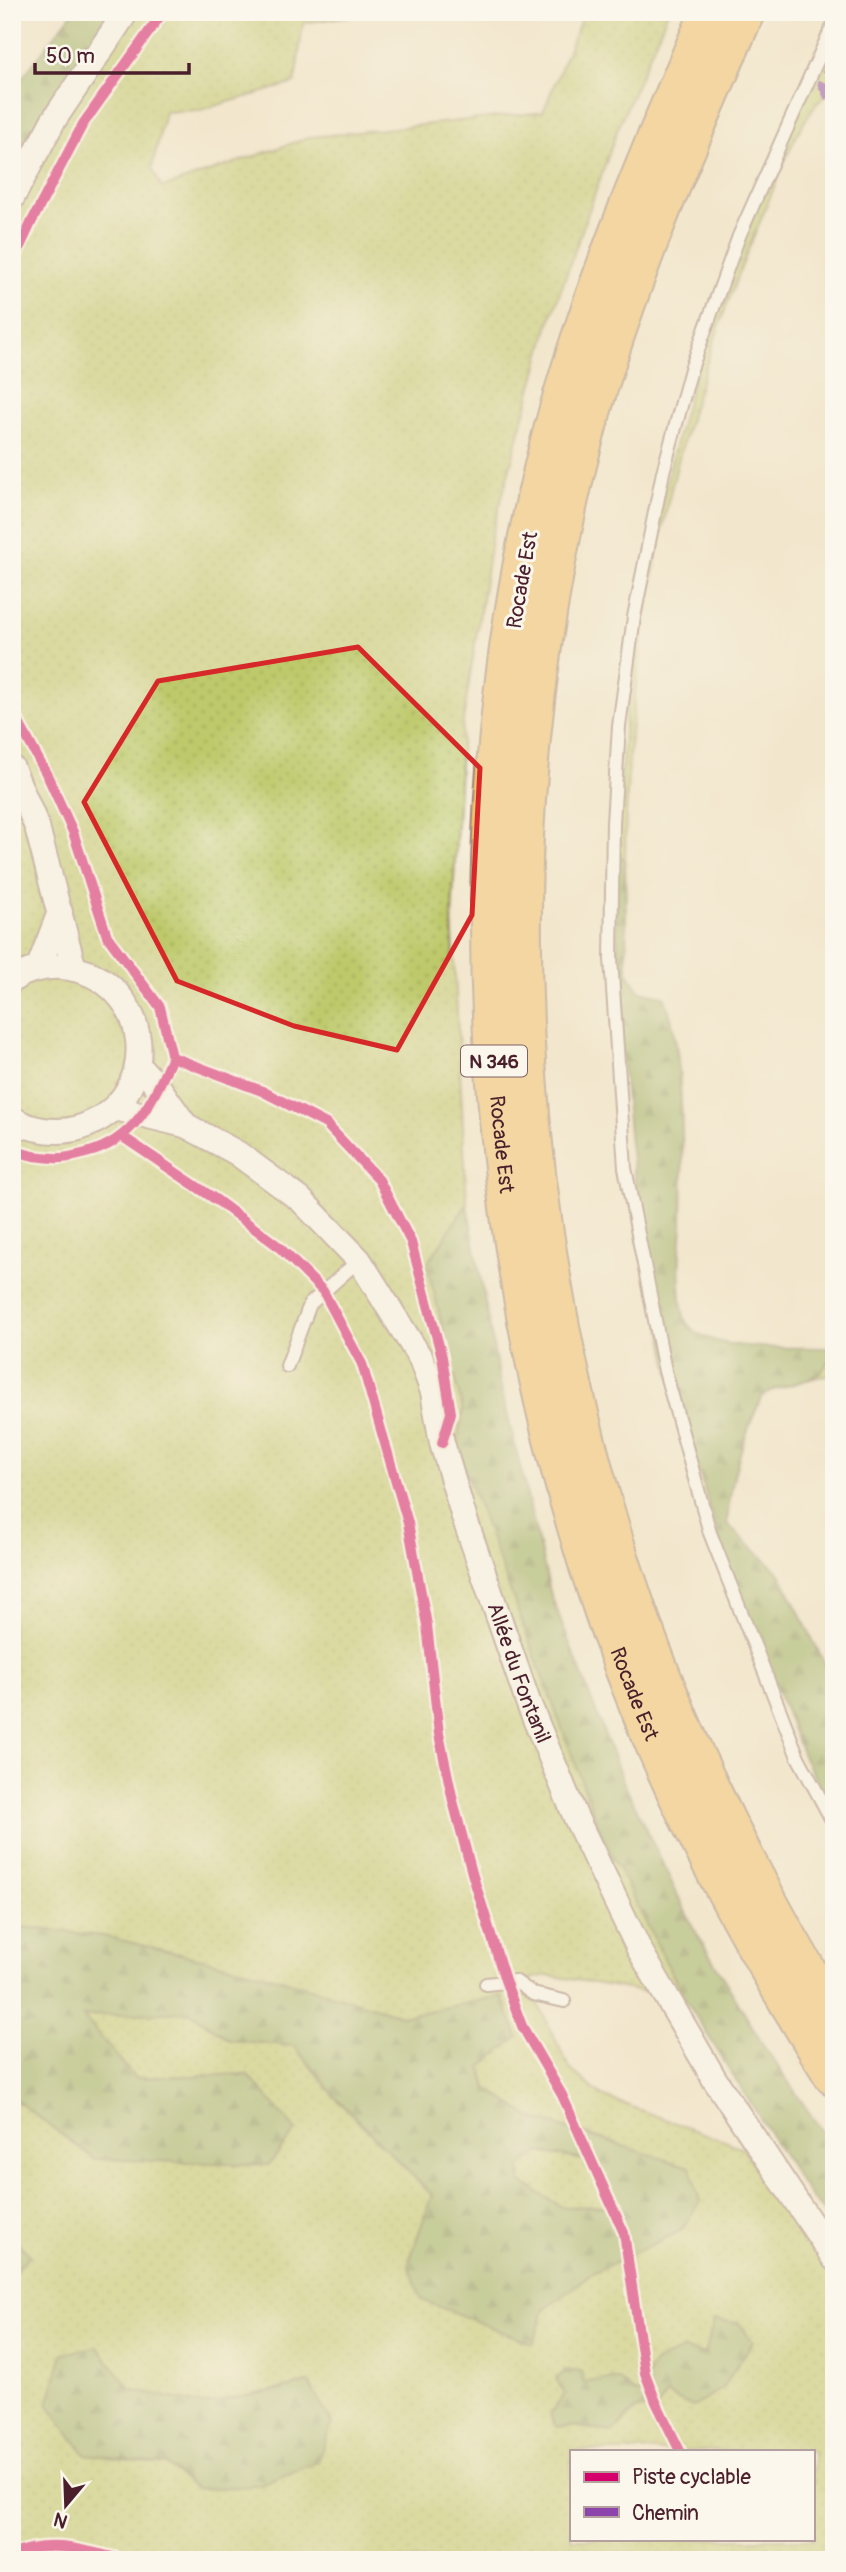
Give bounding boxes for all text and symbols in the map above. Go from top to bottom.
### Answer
scale bar [35,32,189,76]
text: 50 m [46,43,95,70]
street label: Rocade Est [501,529,544,631]
road number: N 346 [461,1046,527,1077]
street label: Rocade Est [483,1094,520,1195]
street label: Allée du Fontanil [481,1599,557,1747]
street label: Rocade Est [604,1643,665,1745]
legend [570,2450,814,2540]
text: Piste cyclable [632,2464,751,2491]
north arrow [32,2470,102,2540]
text: Chemin [632,2500,699,2527]
text: N [51,2507,71,2534]

